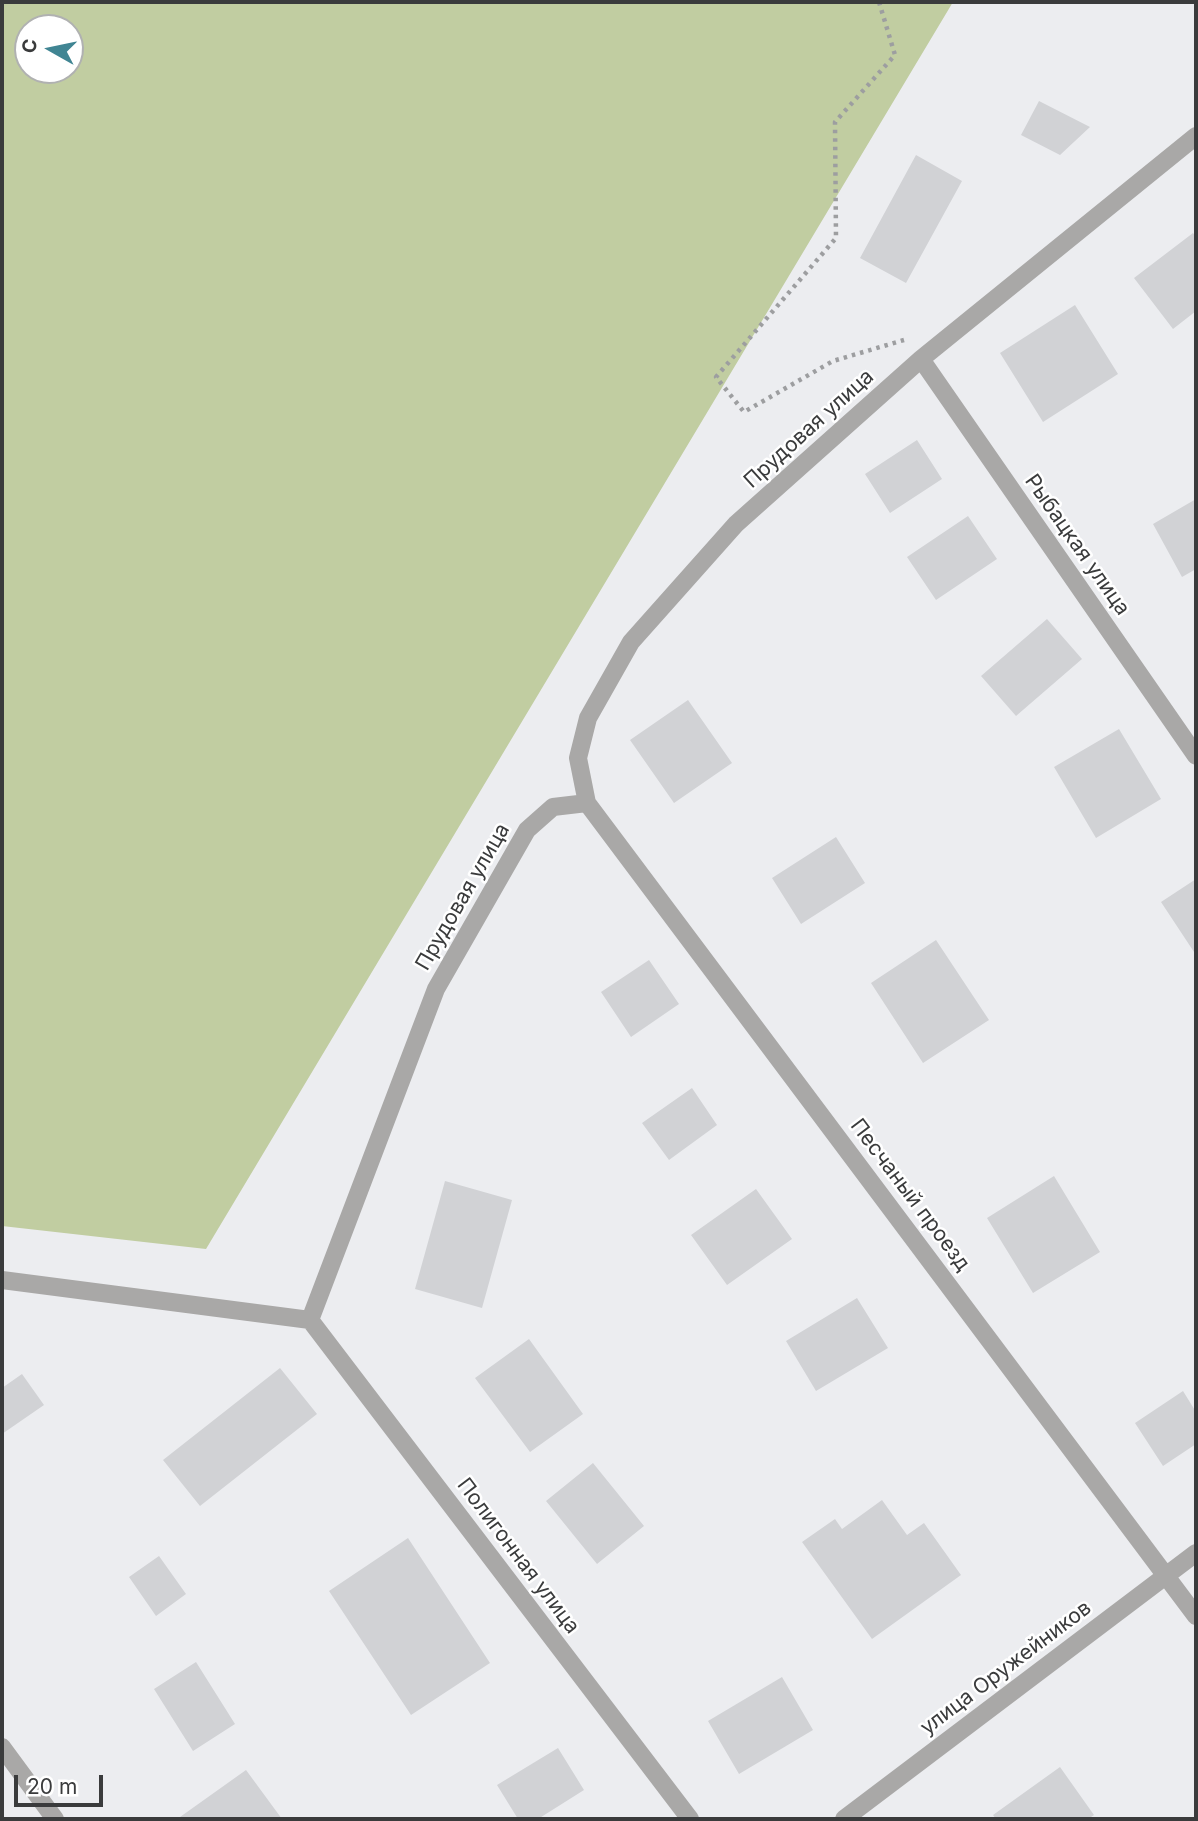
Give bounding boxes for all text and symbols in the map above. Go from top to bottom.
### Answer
north arrow [14,14,84,84]
text: С [17,37,42,55]
street label: Прудовая улица [739,364,879,494]
street label: Рыбацкая улица [1019,470,1135,620]
street label: Прудовая улица [411,819,515,975]
street label: Песчаный проезд [845,1114,975,1276]
street label: Полигонная улица [451,1473,585,1639]
street label: улица Оружейников [916,1596,1096,1740]
scale bar [18,1762,107,1806]
text: 20 m [27,1774,77,1799]

